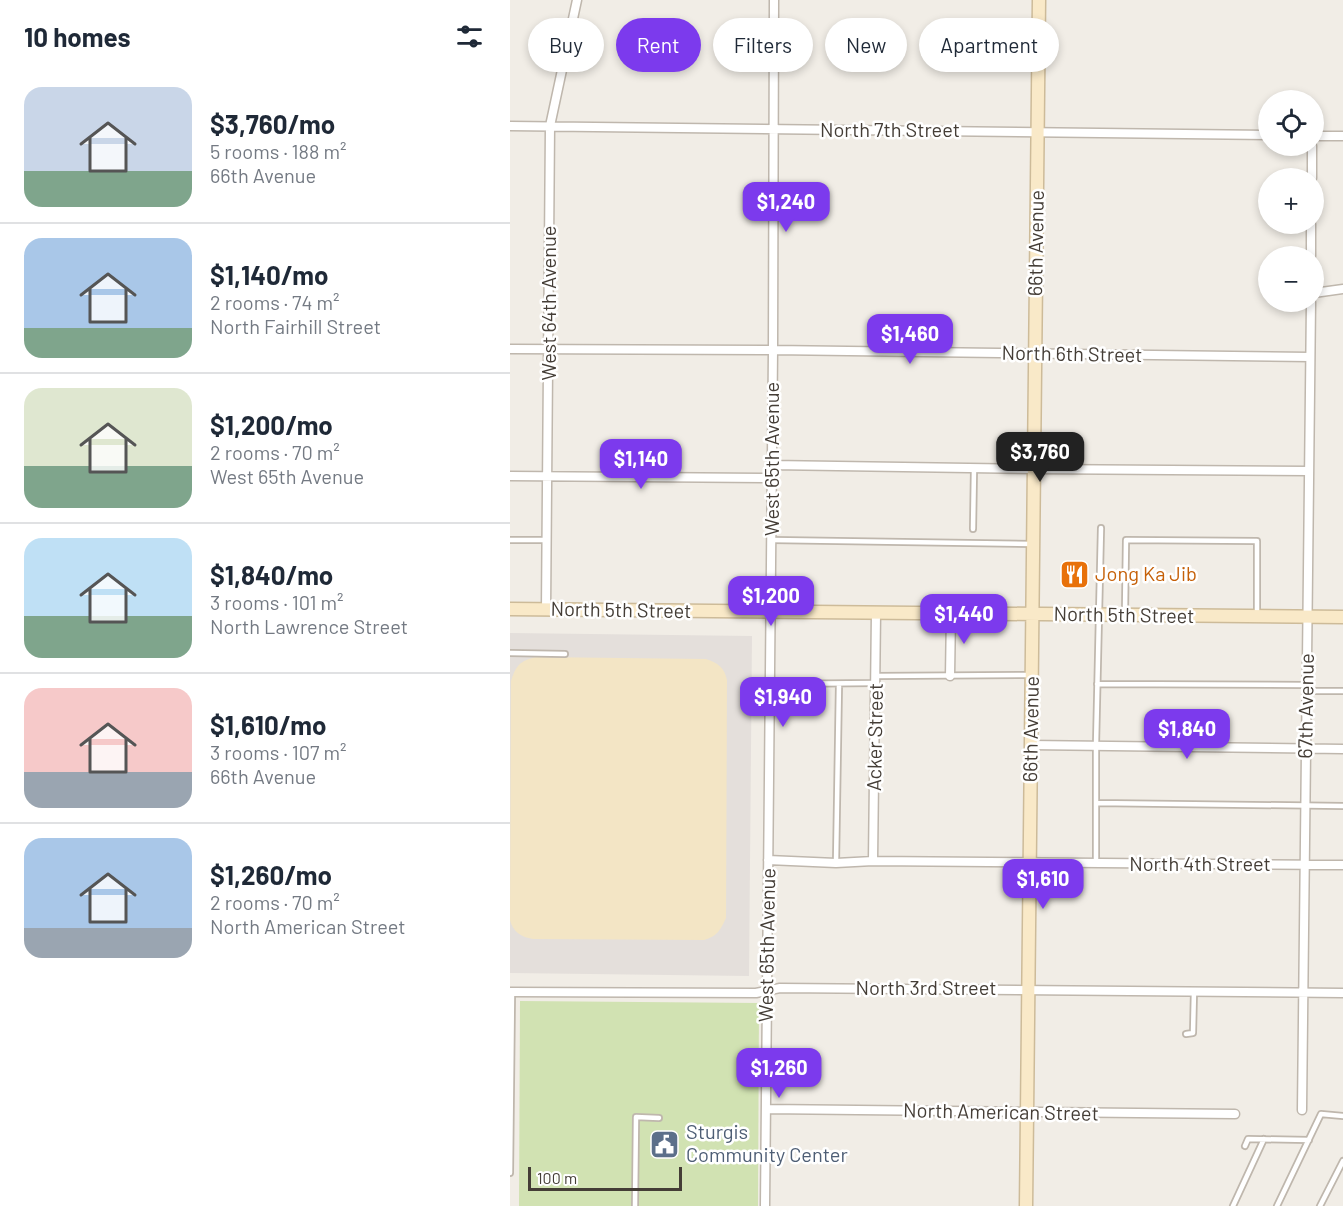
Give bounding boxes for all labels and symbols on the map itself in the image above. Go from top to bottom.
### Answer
street label: North 7th Street [820,117,960,141]
pin: $1,240 [737,182,835,233]
street label: 66th Avenue [1022,190,1048,296]
street label: West 64th Avenue [536,226,560,380]
pin: $1,460 [861,314,959,365]
street label: North 6th Street [1001,340,1143,366]
street label: West 65th Avenue [759,382,783,536]
pin: $3,760 [991,432,1089,483]
pin: $1,140 [592,439,690,490]
restaurant icon: Jong Ka Jib [1058,558,1090,590]
place label: Jong Ka Jib [1095,561,1197,585]
pin: $1,200 [722,576,820,627]
pin: $1,440 [915,594,1013,645]
street label: North 5th Street [550,596,692,622]
street label: North 5th Street [1053,601,1195,627]
street label: 67th Avenue [1292,653,1318,759]
street label: 66th Avenue [1017,676,1043,782]
pin: $1,940 [734,677,832,728]
street label: Acker Street [861,683,887,791]
pin: $1,840 [1138,709,1236,760]
street label: North 4th Street [1129,851,1271,875]
pin: $1,610 [994,859,1092,910]
street label: West 65th Avenue [753,868,779,1022]
street label: North 3rd Street [855,975,997,999]
pin: $1,260 [730,1048,828,1099]
street label: North American Street [903,1097,1099,1125]
place label: Sturgis Community Center [686,1119,848,1166]
public building icon: Sturgis Community Center [649,1128,681,1160]
scale bar [528,1164,682,1192]

